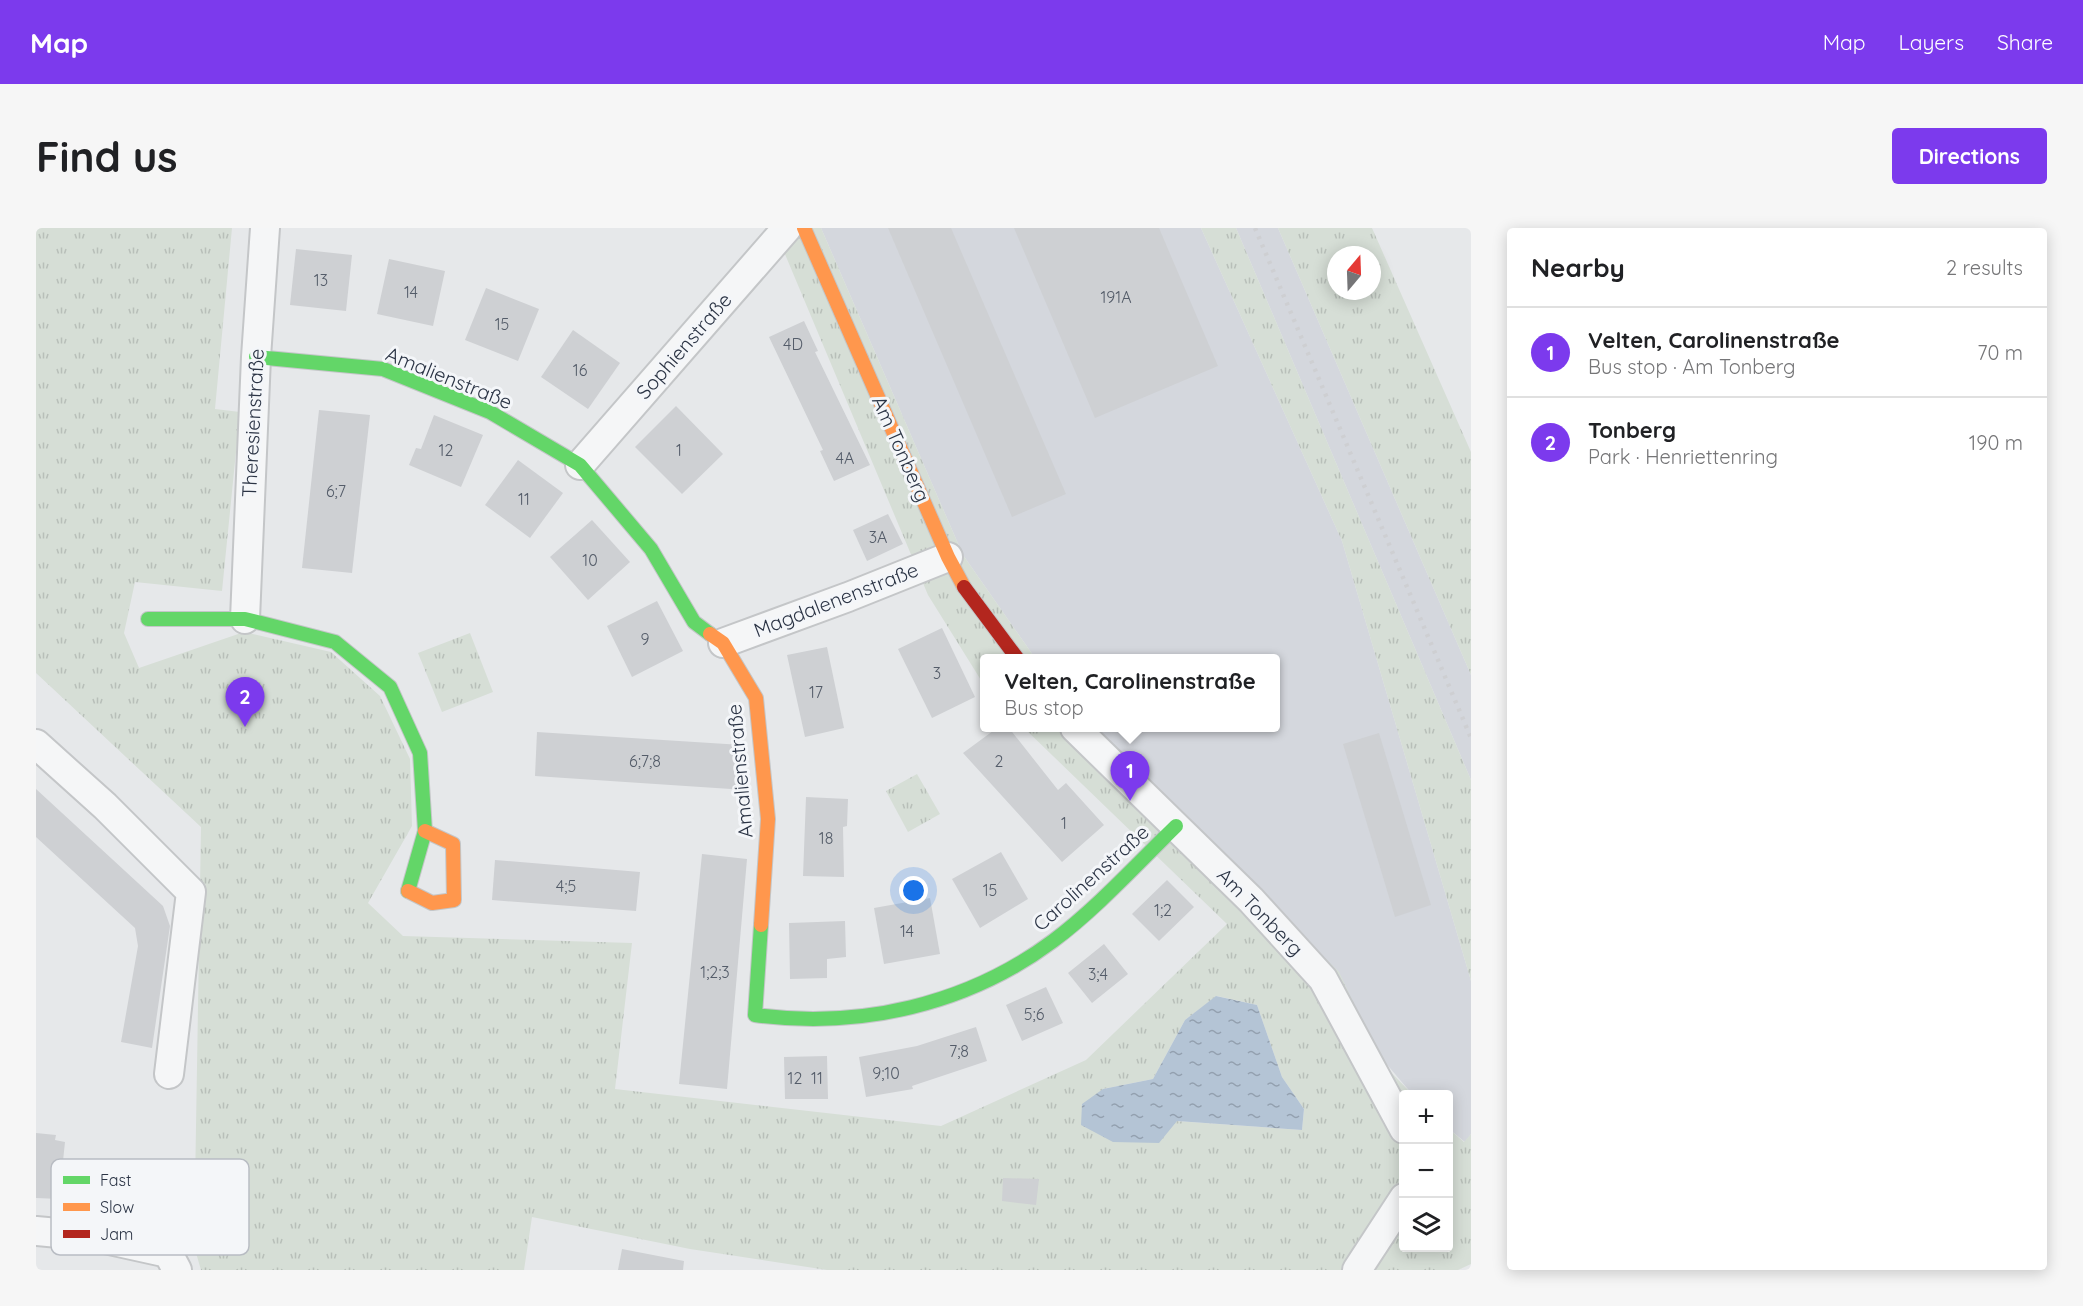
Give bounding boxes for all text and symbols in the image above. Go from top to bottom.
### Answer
text: Map [30,25,88,60]
text: Map [1823,29,1866,55]
text: Layers [1899,29,1964,55]
text: Share [1997,29,2053,55]
button: Directions [1892,128,2047,184]
text: Find us [36,130,178,183]
north arrow [1327,246,1381,300]
text: Nearby [1531,251,1625,284]
text: 2 results [1946,255,2023,280]
house number: 13 [314,270,328,290]
house number: 14 [404,282,418,302]
street label: Sophienstraße [631,287,737,404]
house number: 191A [1100,287,1132,307]
house number: 15 [495,314,509,334]
text: Velten, Carolinenstraße [1588,326,1840,354]
house number: 4D [783,334,803,354]
text: 1 [1547,340,1554,365]
text: 70 m [1977,340,2023,365]
street label: Amalienstraße [382,341,516,414]
street label: Theresienstraße [236,348,269,498]
text: Bus stop · Am Tonberg [1588,354,1796,379]
house number: 16 [573,360,588,380]
street label: Am Tonberg [867,392,936,506]
text: Tonberg [1588,416,1676,444]
text: 2 [1545,430,1556,455]
text: 190 m [1969,430,2023,455]
house number: 12 [439,440,454,460]
house number: 1 [676,440,682,460]
text: Park · Henriettenring [1588,444,1778,469]
house number: 4A [836,448,854,468]
house number: 6;7 [326,481,346,501]
house number: 11 [518,489,530,509]
house number: 3A [869,527,887,547]
house number: 10 [582,550,598,570]
street label: Magdalenenstraße [750,557,922,642]
house number: 9 [641,629,650,649]
popup [980,654,1280,732]
house number: 3 [933,663,941,683]
text: Velten, Carolinenstraße [1004,667,1256,695]
pin: 2 [226,678,264,727]
house number: 17 [809,682,823,702]
text: Bus stop [1004,695,1084,720]
street label: Amalienstraße [721,703,758,839]
house number: 6;7;8 [629,751,661,771]
house number: 2 [995,751,1004,771]
pin: 1 [1110,752,1150,801]
house number: 1 [1061,813,1067,833]
street label: Carolinenstraße [1028,819,1154,936]
house number: 18 [819,828,833,848]
street label: Am Tonberg [1212,862,1309,961]
house number: 4;5 [556,876,576,896]
your location [899,876,928,905]
house number: 15 [983,880,997,900]
house number: 1;2 [1154,900,1172,920]
house number: 14 [900,921,914,941]
house number: 1;2;3 [700,962,730,982]
house number: 3;4 [1088,964,1108,984]
house number: 5;6 [1024,1004,1045,1024]
house number: 7;8 [949,1041,969,1061]
house number: 9;10 [872,1063,900,1083]
house number: 12 [788,1068,803,1088]
house number: 11 [811,1068,823,1088]
map controls [1399,1090,1453,1252]
button: + [1399,1090,1453,1144]
button: − [1399,1144,1453,1198]
legend [51,1159,249,1255]
text: Fast [100,1170,131,1190]
text: Slow [100,1197,134,1217]
button: layers [1399,1198,1453,1252]
text: Jam [100,1224,133,1244]

